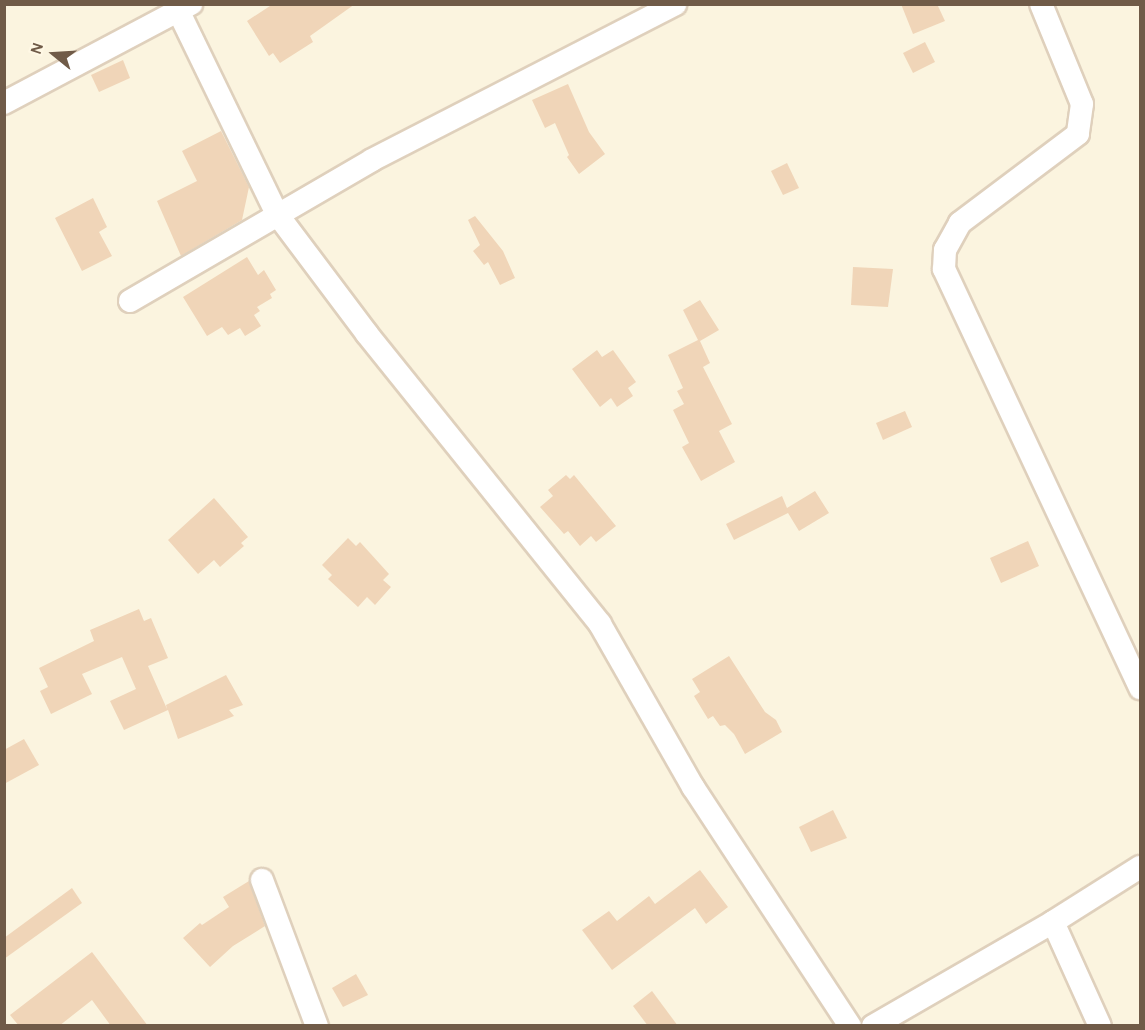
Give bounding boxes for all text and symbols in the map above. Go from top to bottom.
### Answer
north arrow [24,24,84,84]
text: N [28,41,46,56]

